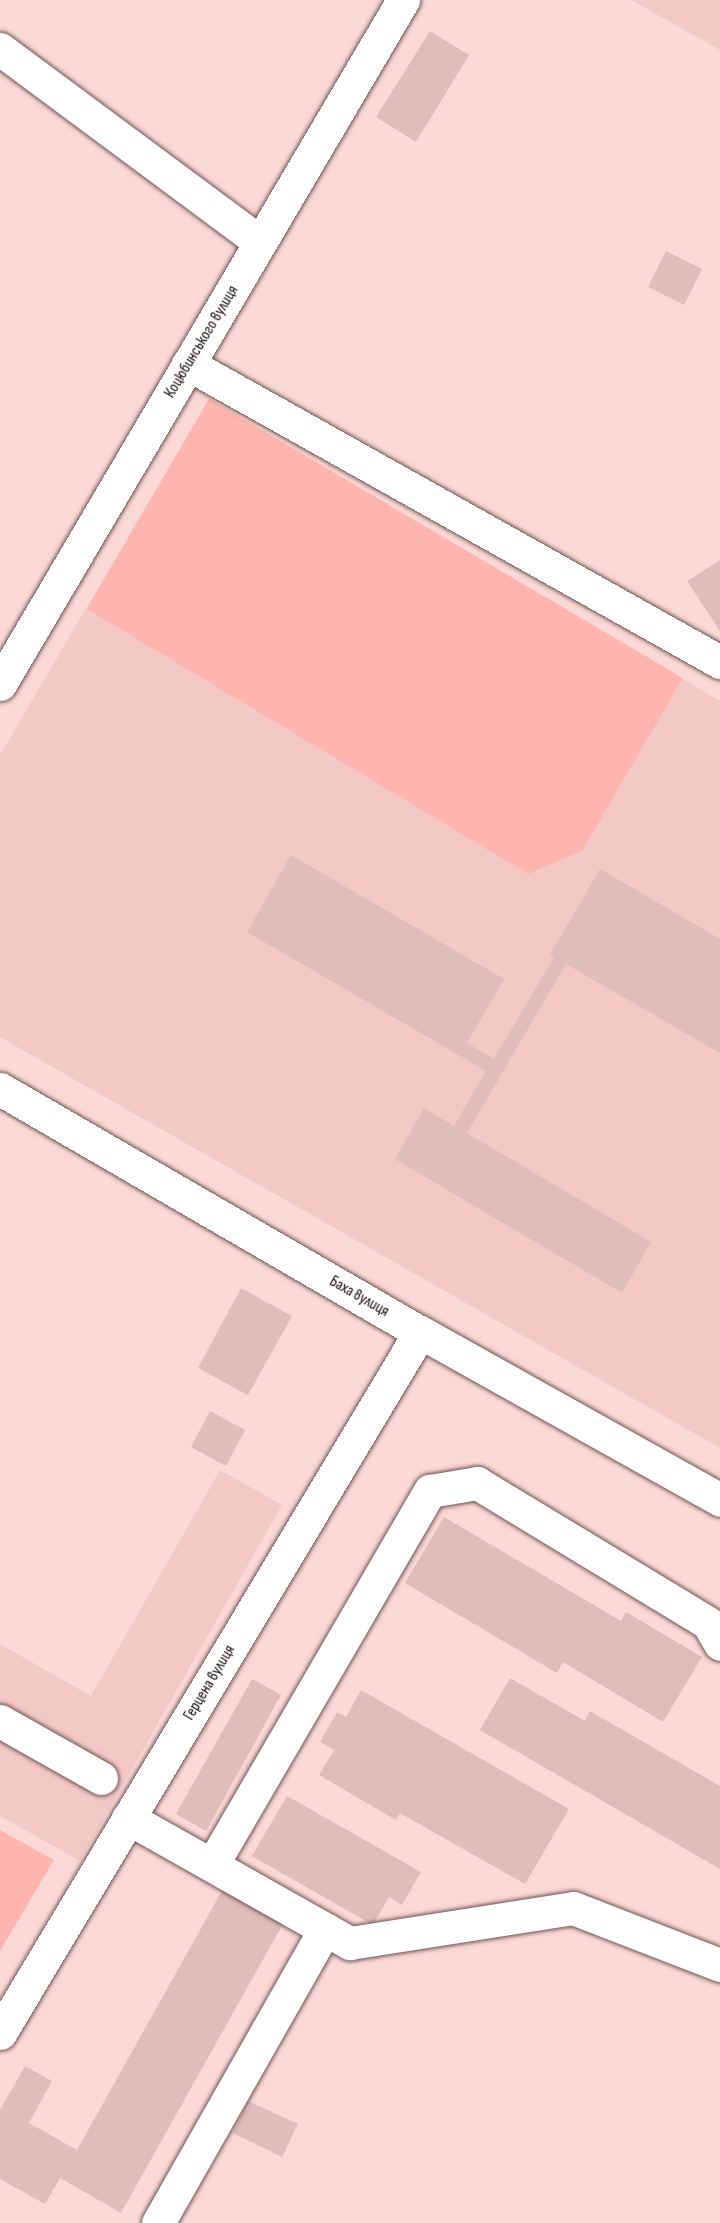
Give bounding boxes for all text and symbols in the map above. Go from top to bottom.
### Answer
street label: Коцюбинського вулиця [161,282,243,402]
street label: Баха вулиця [326,1272,392,1322]
street label: Герцена вулиця [180,1642,240,1724]

